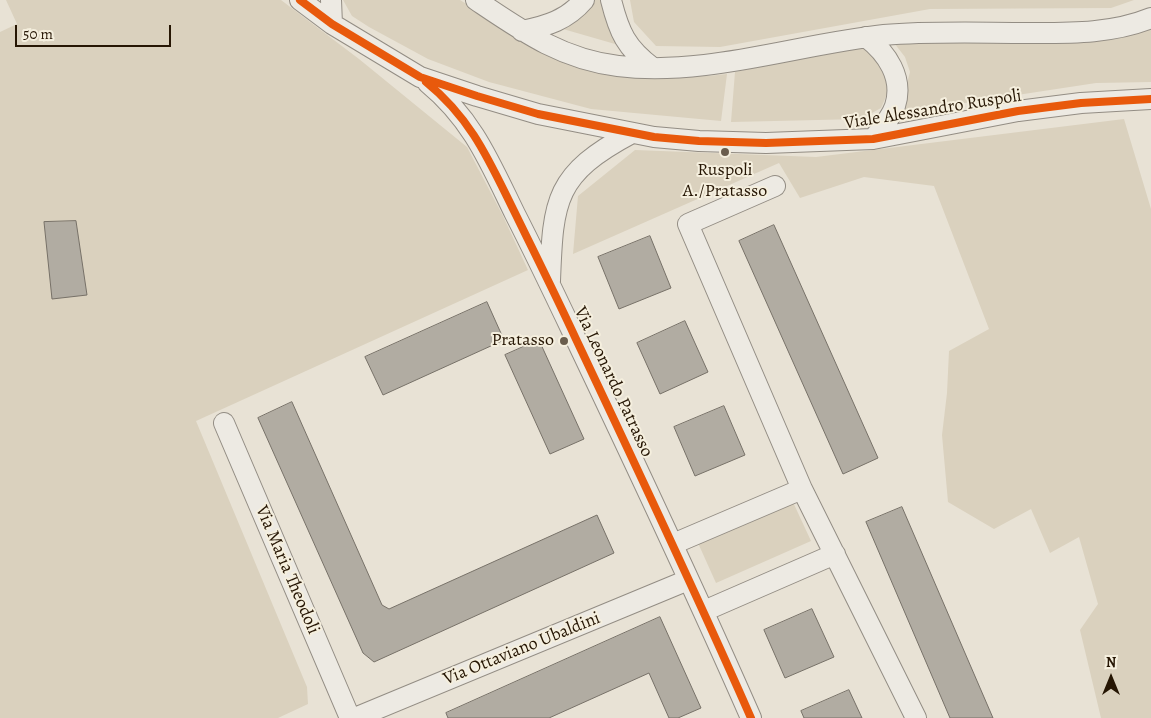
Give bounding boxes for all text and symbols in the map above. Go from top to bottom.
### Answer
scale bar [18,15,174,47]
text: 50 m [23,24,53,44]
street label: Viale Alessandro Ruspoli [843,85,1023,135]
marker: Ruspoli A./Pratasso [719,146,731,158]
place label: Ruspoli A./Pratasso [683,160,767,202]
street label: Via Leonardo Patrasso [569,304,657,460]
place label: Pratasso [491,330,554,352]
marker: Pratasso [558,335,570,347]
street label: Via Maria Theodoli [250,502,324,638]
street label: Via Ottaviano Ubaldini [440,608,604,690]
north arrow [1086,653,1136,703]
text: N [1106,653,1116,672]

